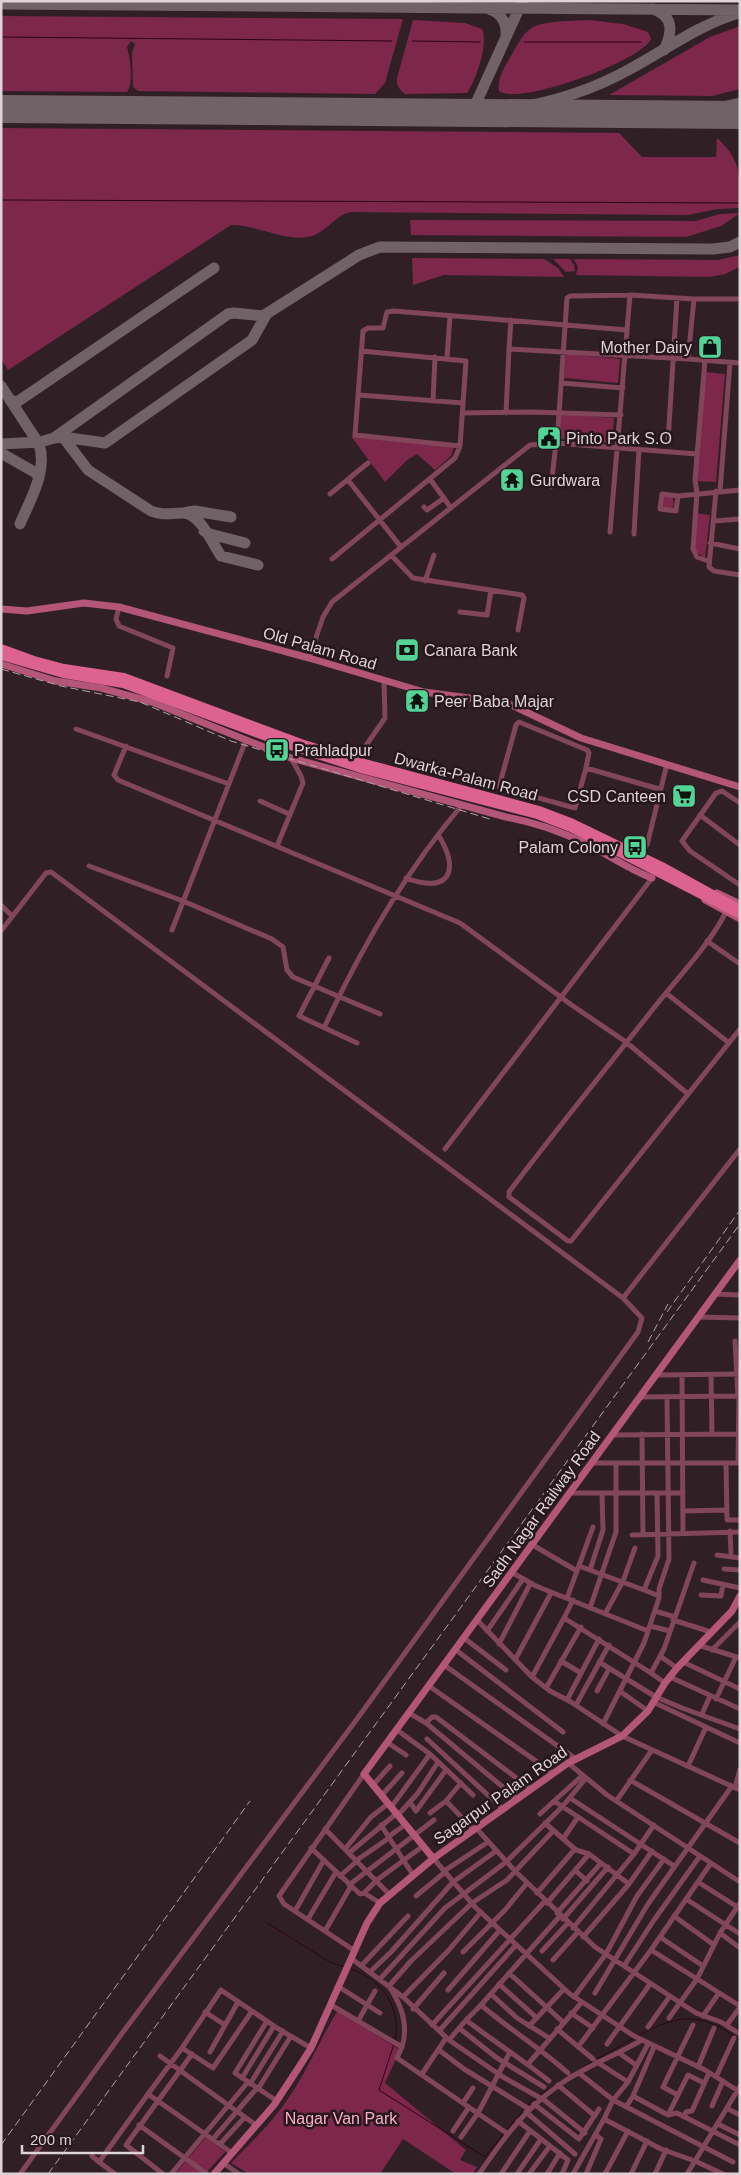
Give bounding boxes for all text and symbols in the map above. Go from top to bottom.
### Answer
shop icon: Mother Dairy [697,334,723,360]
place label: Mother Dairy [600,339,692,356]
public building icon: Pinto Park S.O [536,425,562,451]
place label: Pinto Park S.O [566,430,672,447]
temple icon: Gurdwara [499,467,525,493]
place label: Gurdwara [530,472,600,489]
street label: Old Palam Road [261,624,379,673]
bank icon: Canara Bank [394,637,420,663]
place label: Canara Bank [424,642,518,659]
temple icon: Peer Baba Majar [404,688,430,714]
place label: Peer Baba Majar [434,693,555,710]
bus stop icon: Prahladpur [264,737,290,763]
place label: Prahladpur [294,742,373,759]
street label: Dwarka-Palam Road [392,749,539,804]
supermarket icon: CSD Canteen [671,783,697,809]
place label: CSD Canteen [567,788,666,805]
bus stop icon: Palam Colony [622,834,648,860]
place label: Palam Colony [518,839,618,856]
street label: Sadh Nagar Railway Road [479,1428,604,1591]
street label: Sagarpur Palam Road [431,1743,570,1848]
park label: Nagar Van Park [285,2110,398,2127]
scale bar [22,2122,144,2154]
text: 200 m [30,2131,72,2148]

